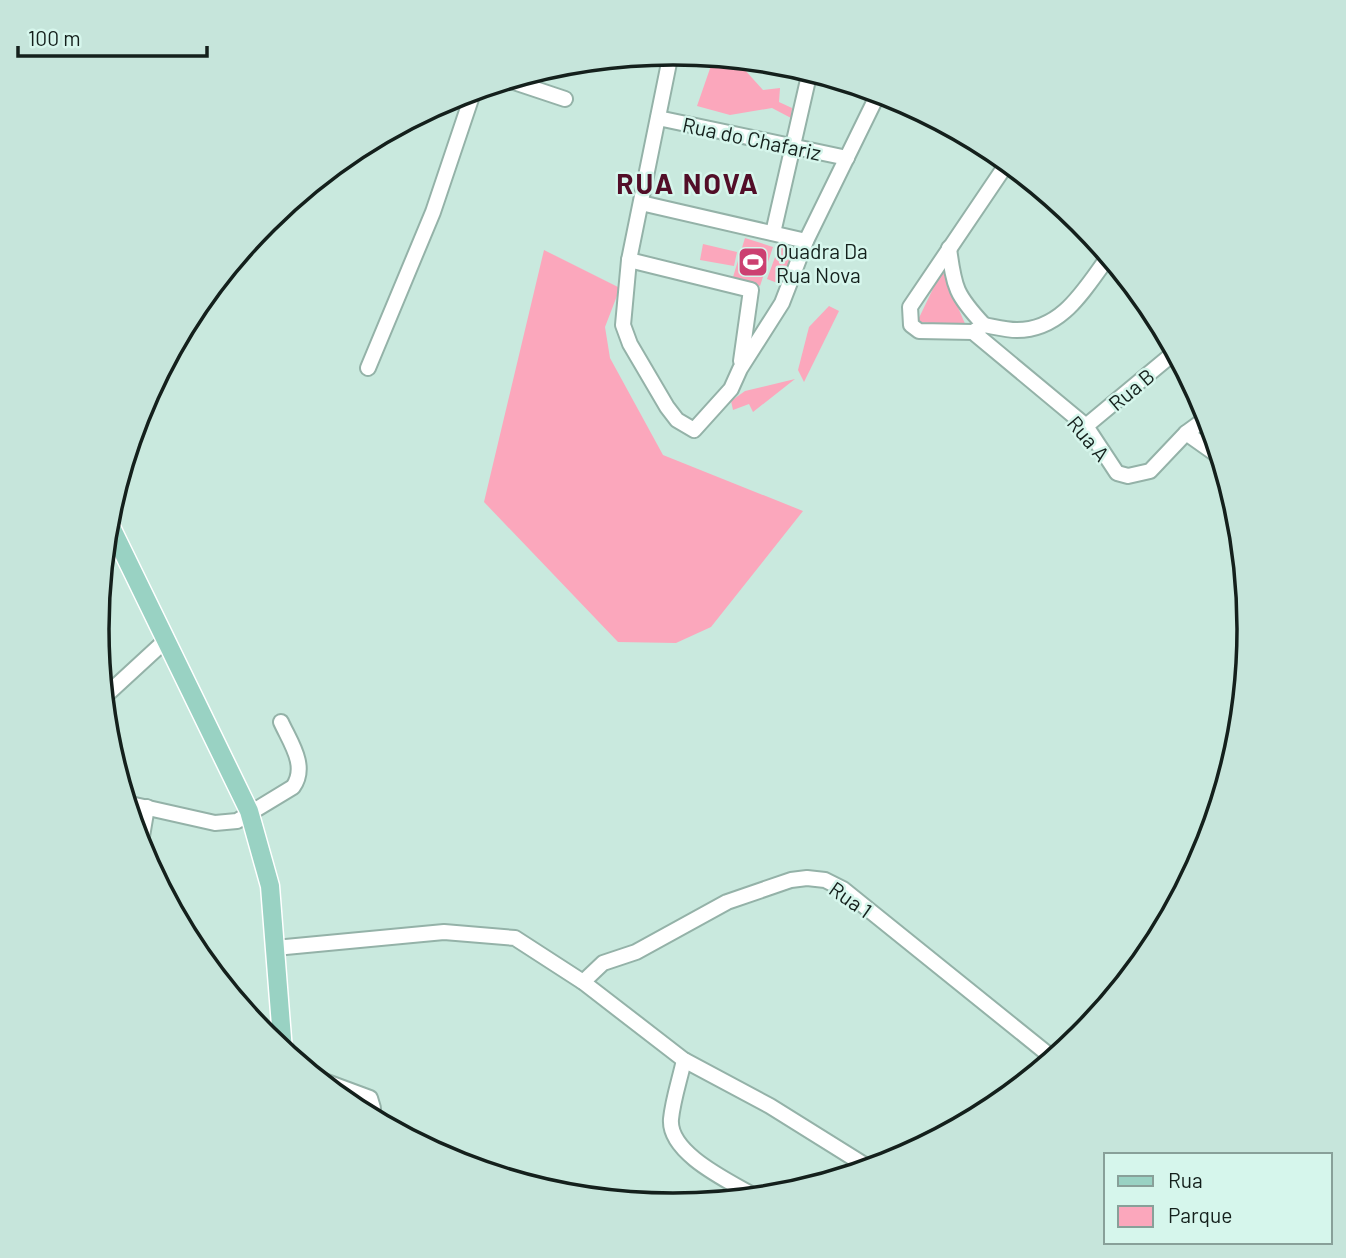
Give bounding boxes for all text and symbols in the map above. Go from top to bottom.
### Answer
scale bar [18,14,206,58]
text: 100 m [28,25,81,50]
street label: Rua do Chafariz [680,111,824,165]
district label: RUA NOVA [616,166,760,200]
place label: Quadra Da Rua Nova [776,238,868,287]
sports icon: Quadra Da Rua Nova [736,245,770,279]
street label: Rua B [1103,363,1159,415]
street label: Rua A [1063,410,1115,466]
street label: Rua 1 [825,875,877,923]
legend [1104,1153,1332,1244]
text: Rua [1168,1167,1203,1192]
text: Parque [1168,1202,1233,1227]

